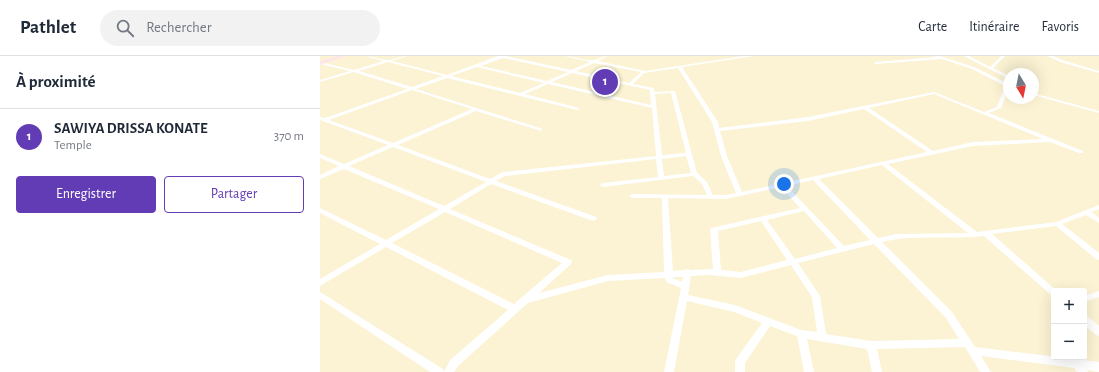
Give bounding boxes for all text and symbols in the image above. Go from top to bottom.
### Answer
search box [100,10,380,46]
icon: search [114,17,136,39]
text: Pathlet [20,18,76,37]
text: Rechercher [146,20,212,35]
text: Carte [918,20,947,34]
text: Itinéraire [969,20,1019,34]
text: Favoris [1041,20,1079,34]
pin: 1 [592,67,618,97]
north arrow [1003,68,1039,104]
text: À proximité [16,73,96,90]
text: SAWIYA DRISSA KONATE [54,121,208,136]
text: 1 [27,130,31,143]
text: 370 m [274,130,304,143]
text: Temple [54,139,92,152]
your location [774,174,794,194]
button: Enregistrer [16,176,156,213]
button: Partager [164,176,304,213]
map controls [1051,288,1087,360]
button: + [1051,288,1087,324]
button: − [1051,324,1087,360]

